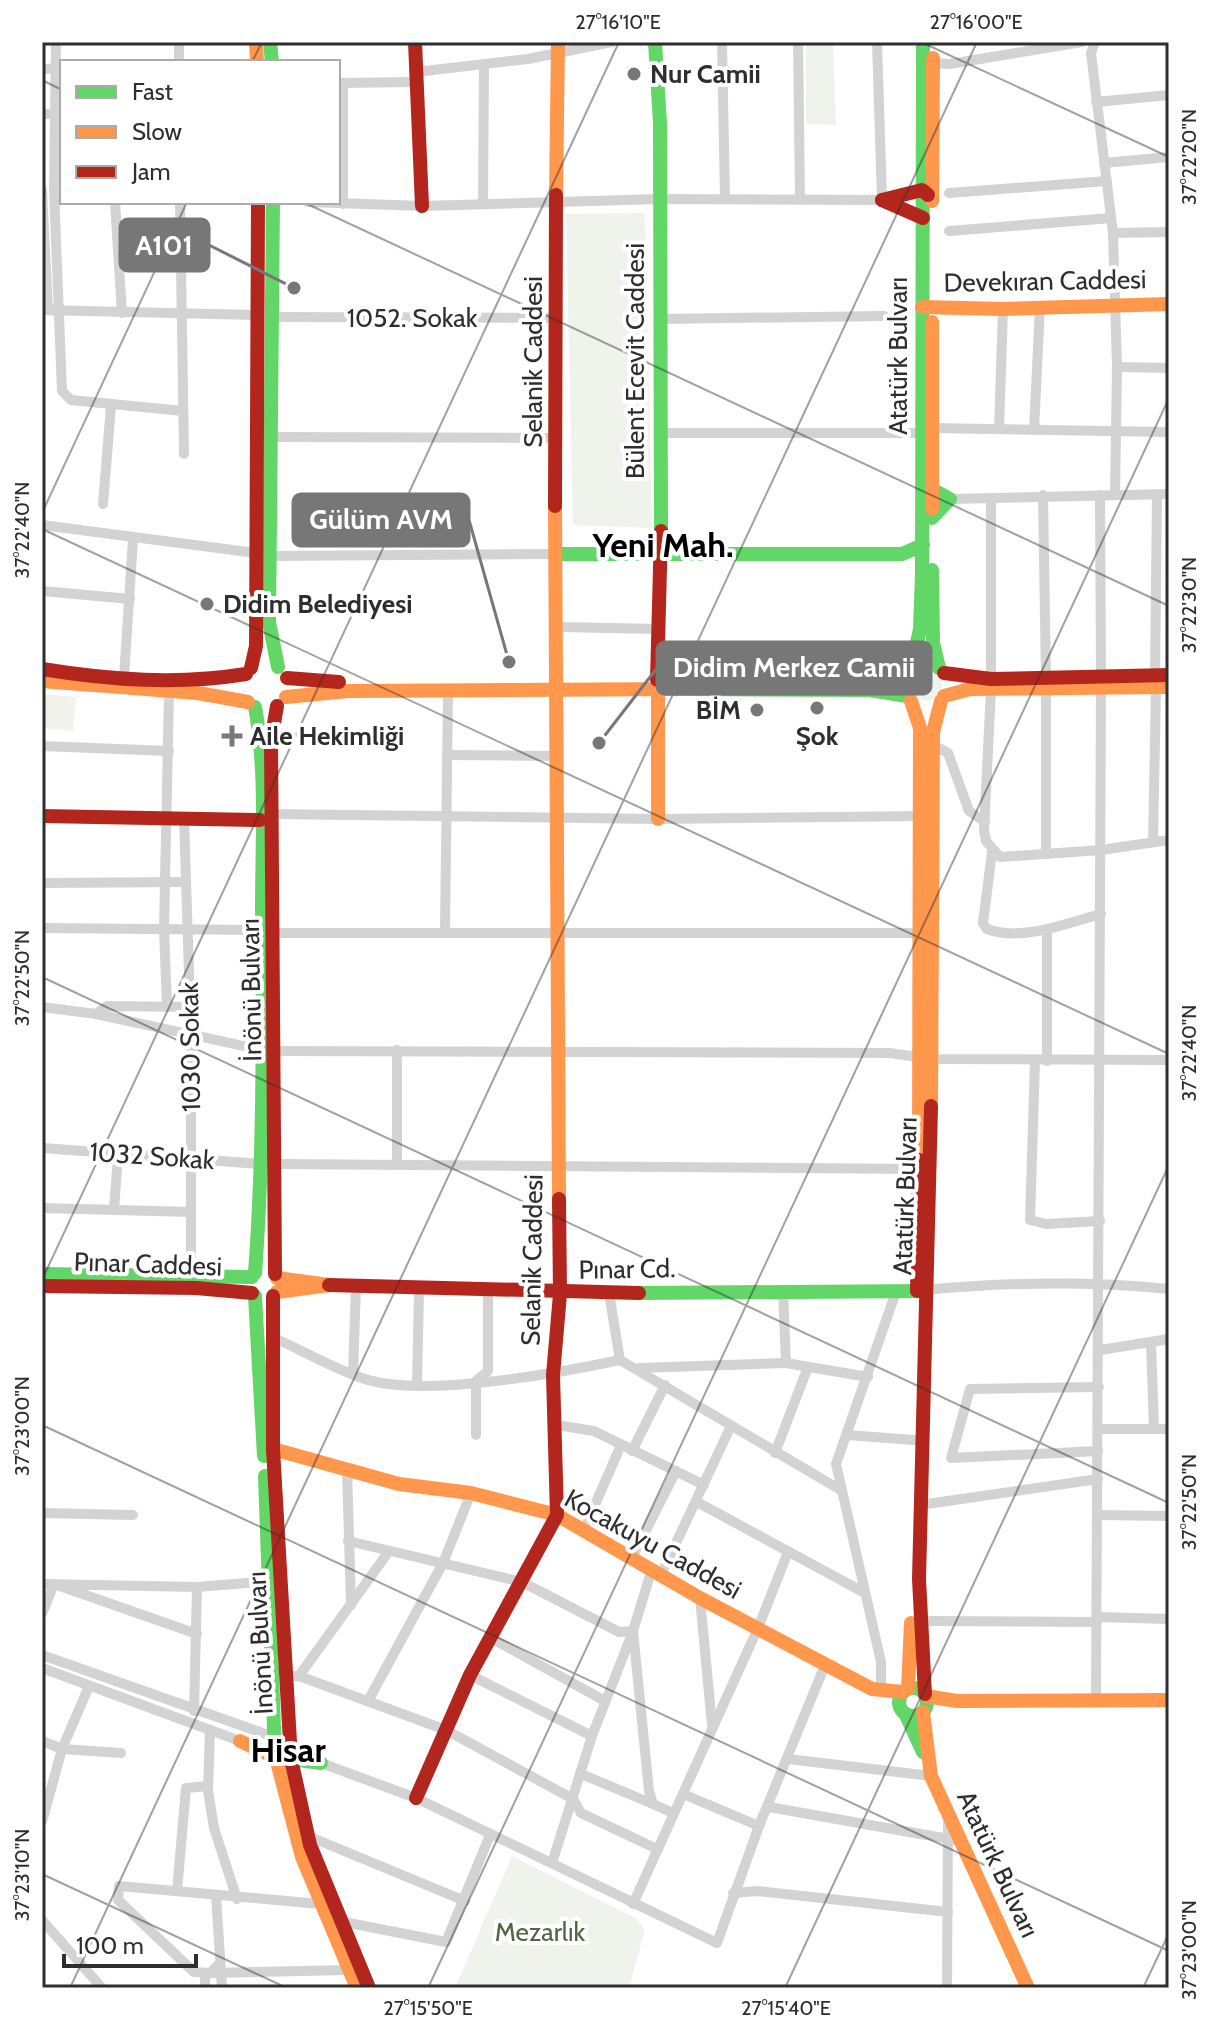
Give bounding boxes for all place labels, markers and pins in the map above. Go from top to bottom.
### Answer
place label: Nur Camii [650,58,761,90]
marker: Nur Camii [625,65,643,83]
callout: A101 [120,219,209,271]
callout: Gülüm AVM [293,494,469,546]
place label: Didim Belediyesi [223,588,412,620]
marker: Didim Belediyesi [198,595,216,613]
callout: Didim Merkez Camii [657,642,931,694]
place label: BİM [696,694,741,726]
marker: Şok [808,699,826,717]
marker: BİM [748,701,766,719]
place label: Aile Hekimliği [250,720,404,752]
place label: Şok [796,720,839,752]
marker: Aile Hekimliği [221,725,243,747]

